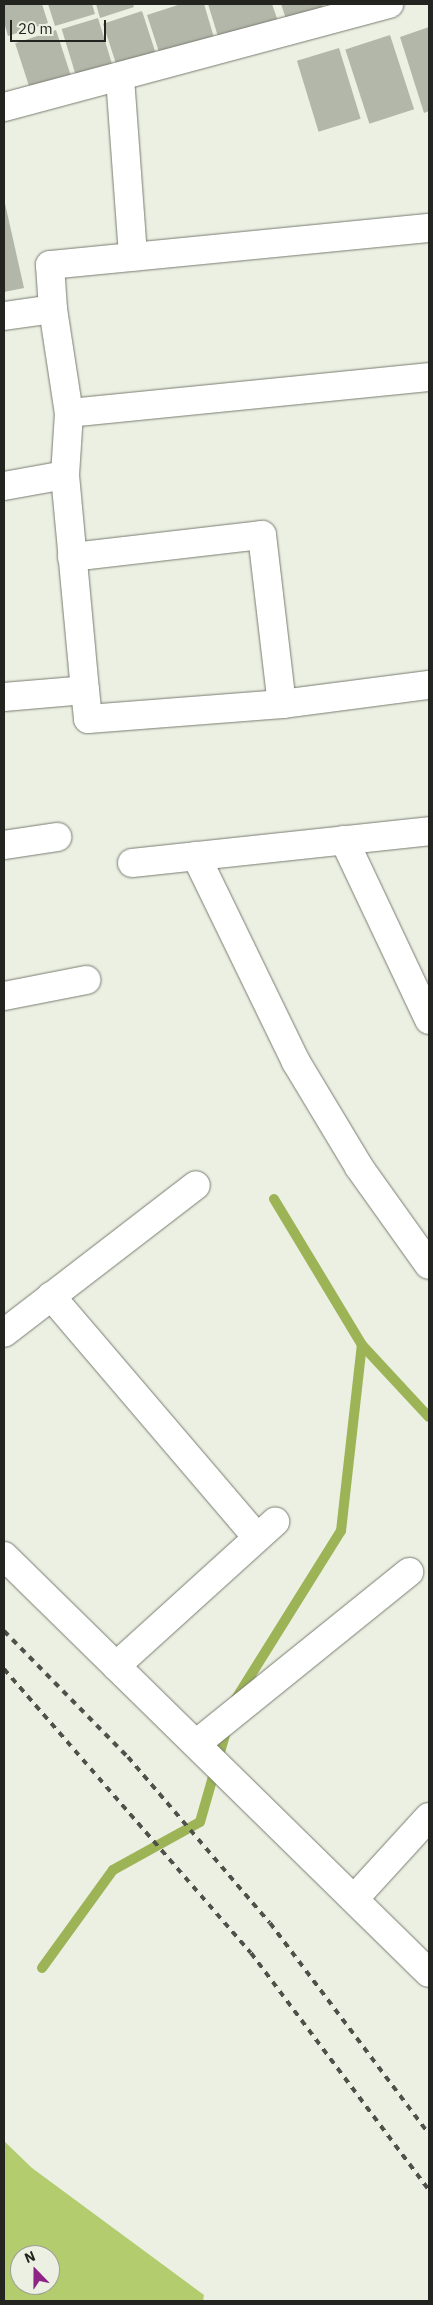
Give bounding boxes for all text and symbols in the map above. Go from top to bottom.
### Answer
scale bar [12,10,109,42]
text: 20 m [18,19,53,38]
north arrow [10,2245,60,2295]
text: N [22,2247,38,2267]

